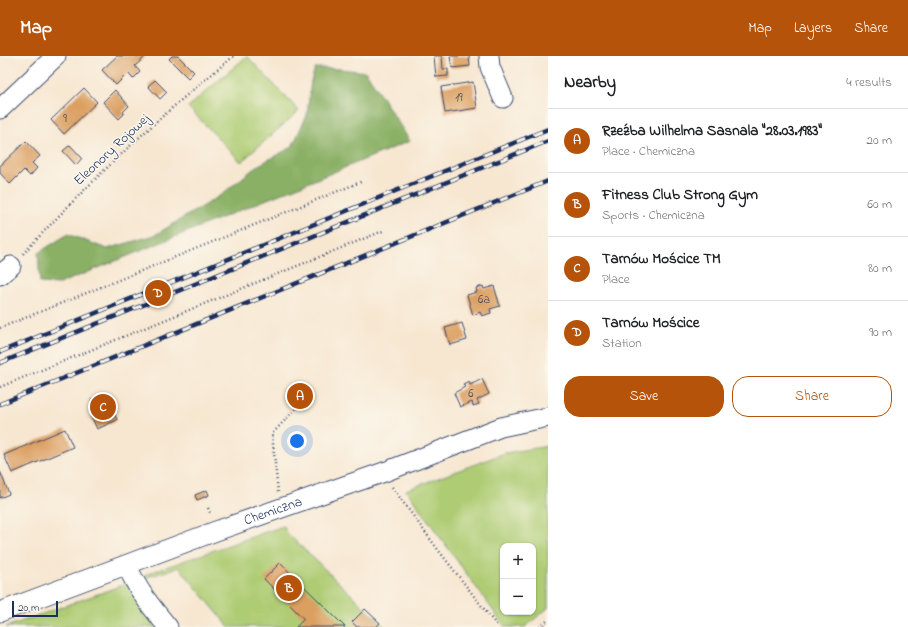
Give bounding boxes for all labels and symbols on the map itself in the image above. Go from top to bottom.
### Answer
house number: 19 [455,89,463,107]
street label: Eleonory Rojowej [69,108,156,192]
house number: 9 [63,110,67,128]
pin: D [145,278,171,308]
house number: 6a [478,291,490,309]
pin: A [287,381,313,411]
house number: 6 [468,385,474,403]
pin: C [90,392,116,422]
your location [287,431,307,451]
street label: Chemiczna [241,491,305,531]
pin: B [276,573,302,603]
scale bar [12,599,58,618]

